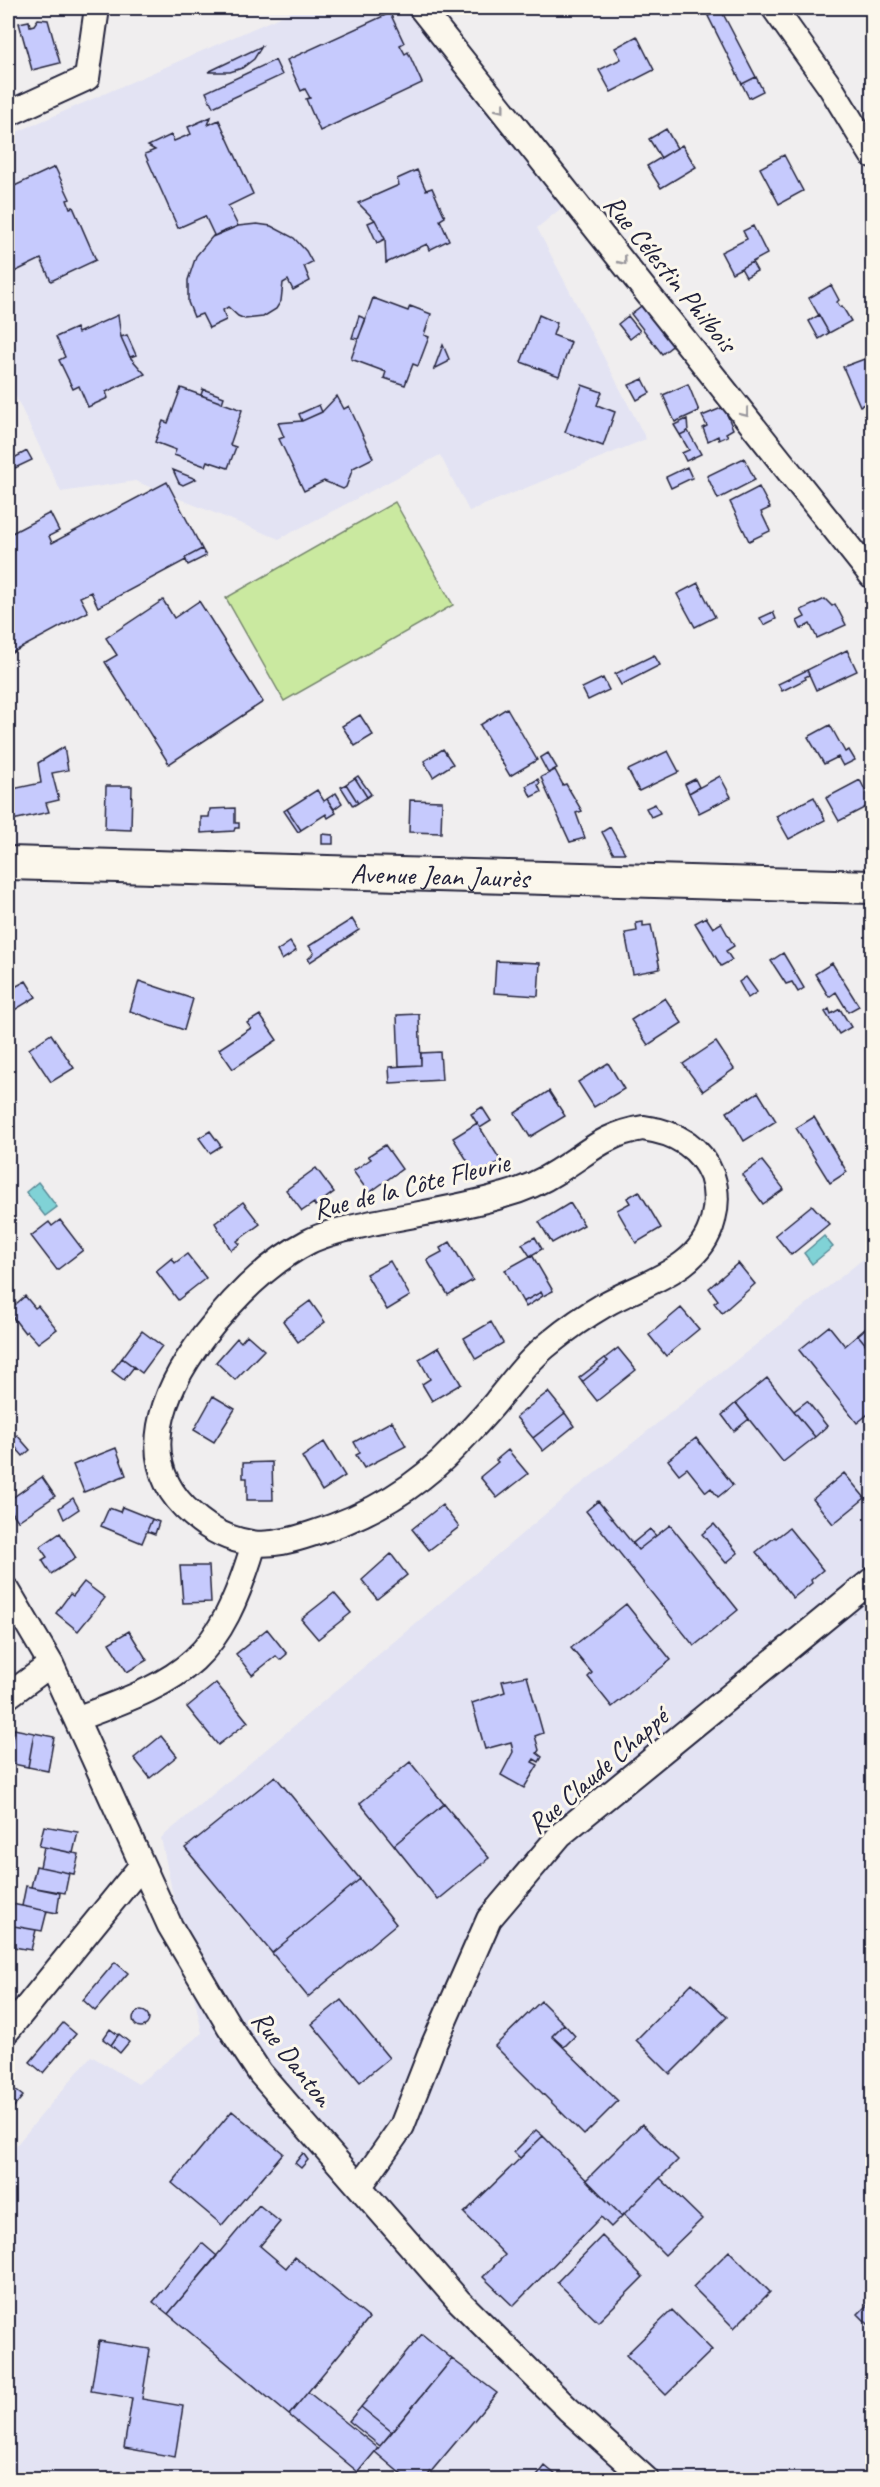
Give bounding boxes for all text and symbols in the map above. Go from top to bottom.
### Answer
one-way arrow [494,102,505,113]
street label: Rue Célestin Philbois [596,187,746,361]
one-way arrow [616,254,627,265]
one-way arrow [738,407,749,418]
street label: Avenue Jean Jaurès [350,856,532,896]
street label: Rue de la Côte Fleurie [310,1144,515,1227]
street label: Rue Claude Chappé [520,1697,678,1841]
street label: Rue Danton [244,2003,342,2114]

